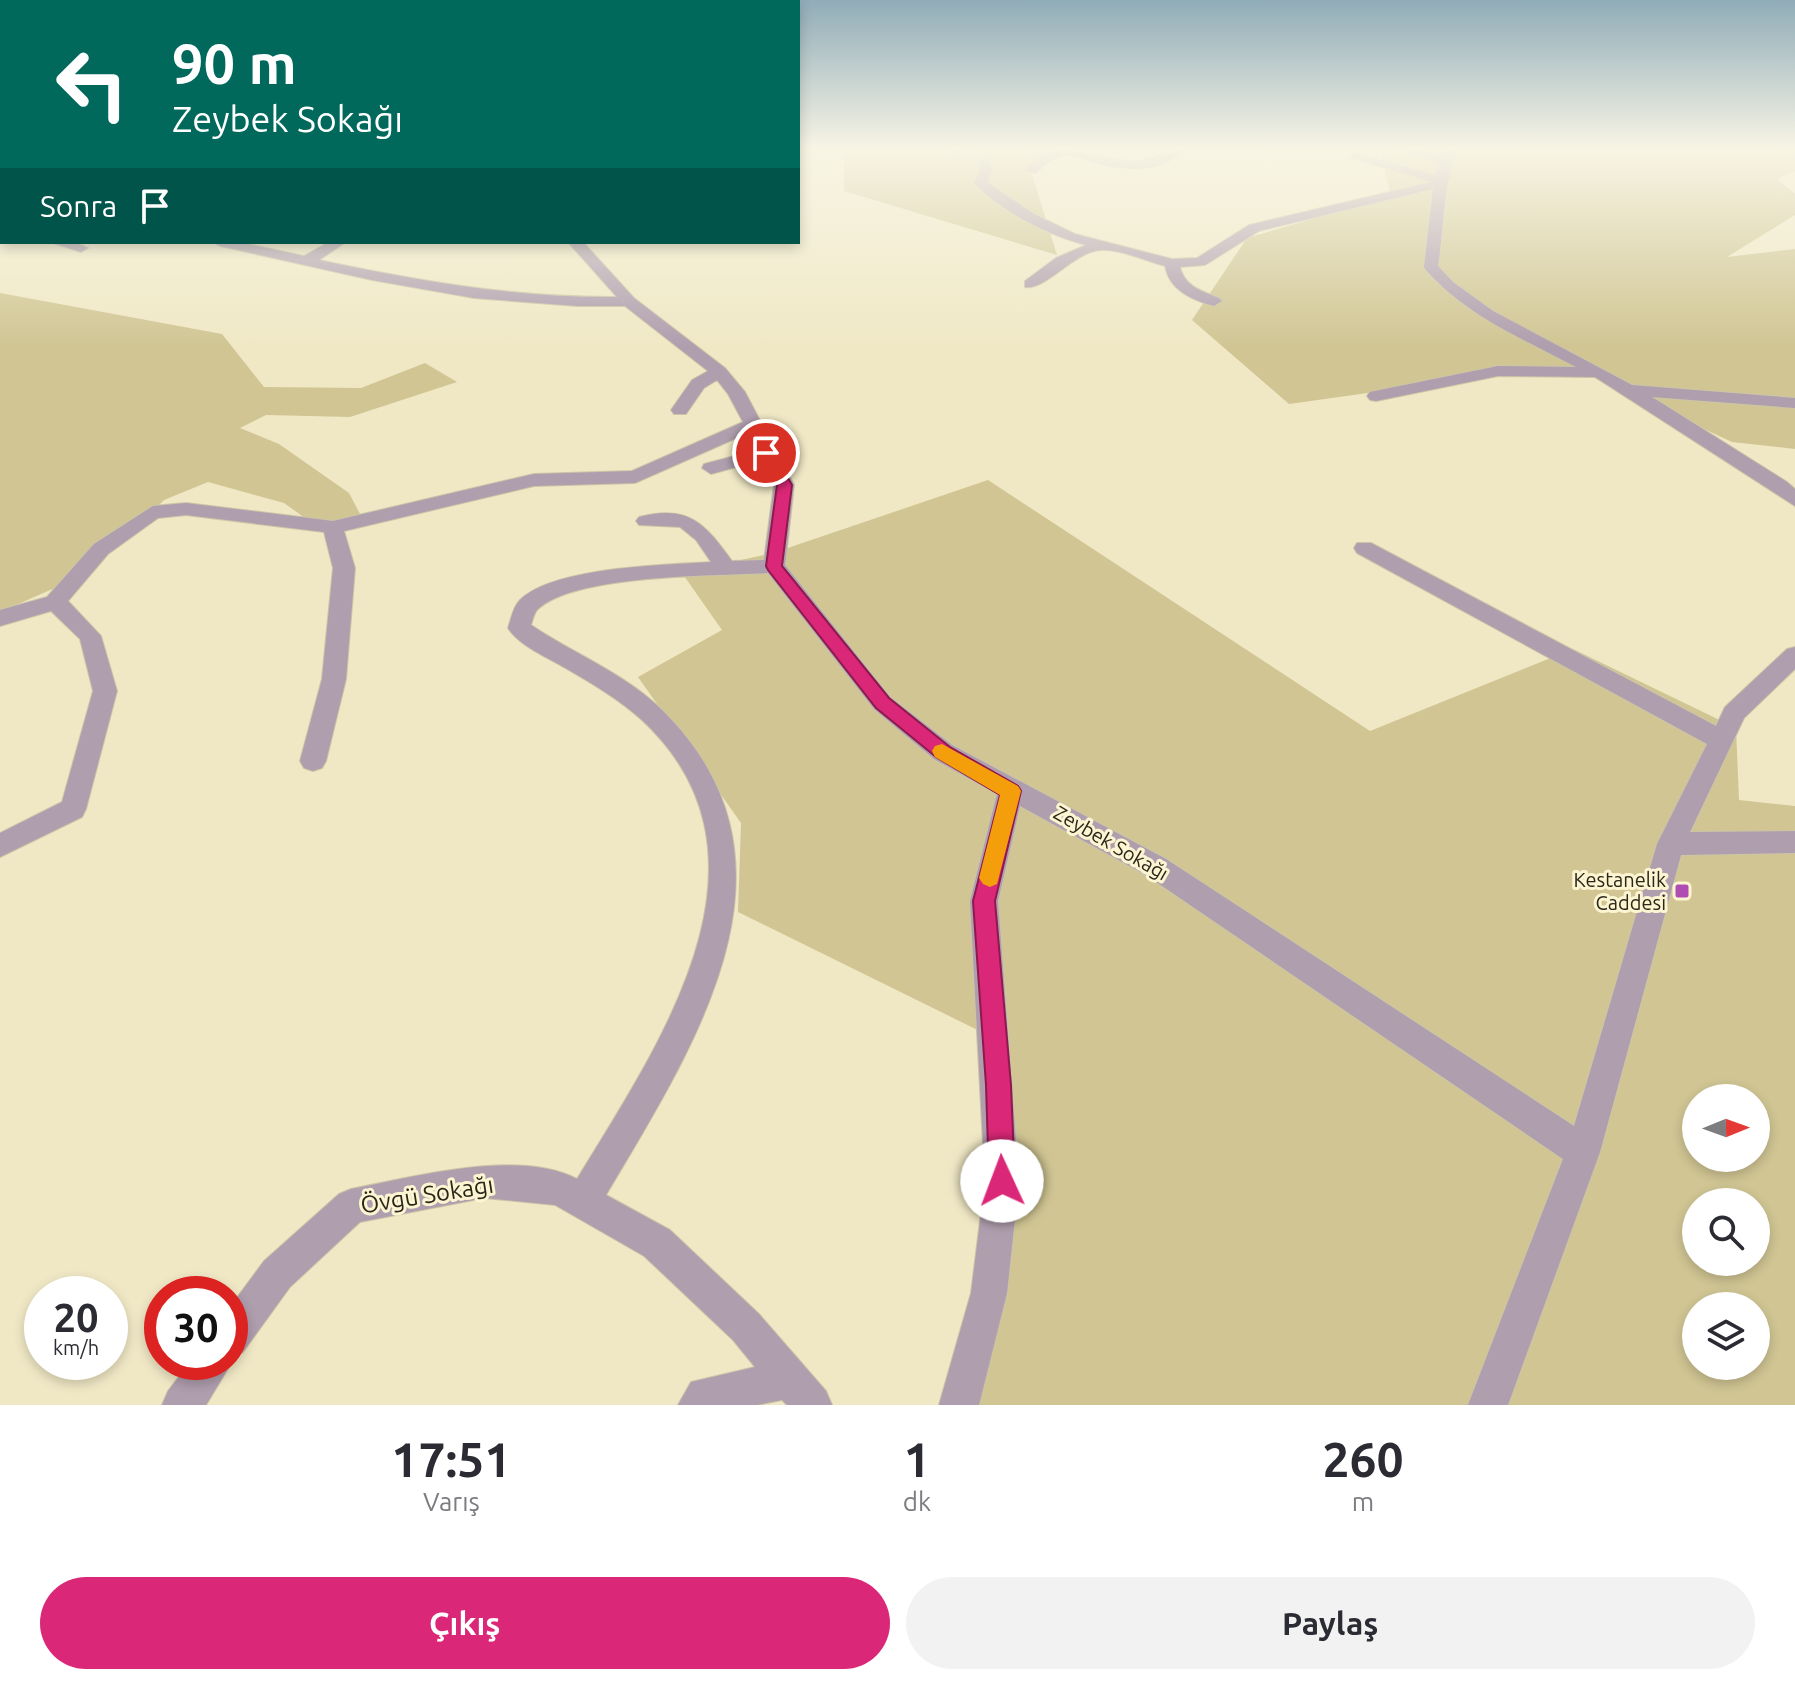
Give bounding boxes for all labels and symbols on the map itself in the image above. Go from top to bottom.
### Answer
pin [732,419,800,487]
street label: Zeybek Sokağı [1050,801,1173,885]
place label: Kestanelik Caddesi [1574,868,1666,914]
marker: Kestanelik Caddesi [1673,882,1691,900]
north arrow [1682,1084,1770,1172]
position arrow [960,1139,1044,1223]
street label: Övgü Sokağı [359,1171,495,1218]
speed limit sign: 30 [144,1276,248,1380]

